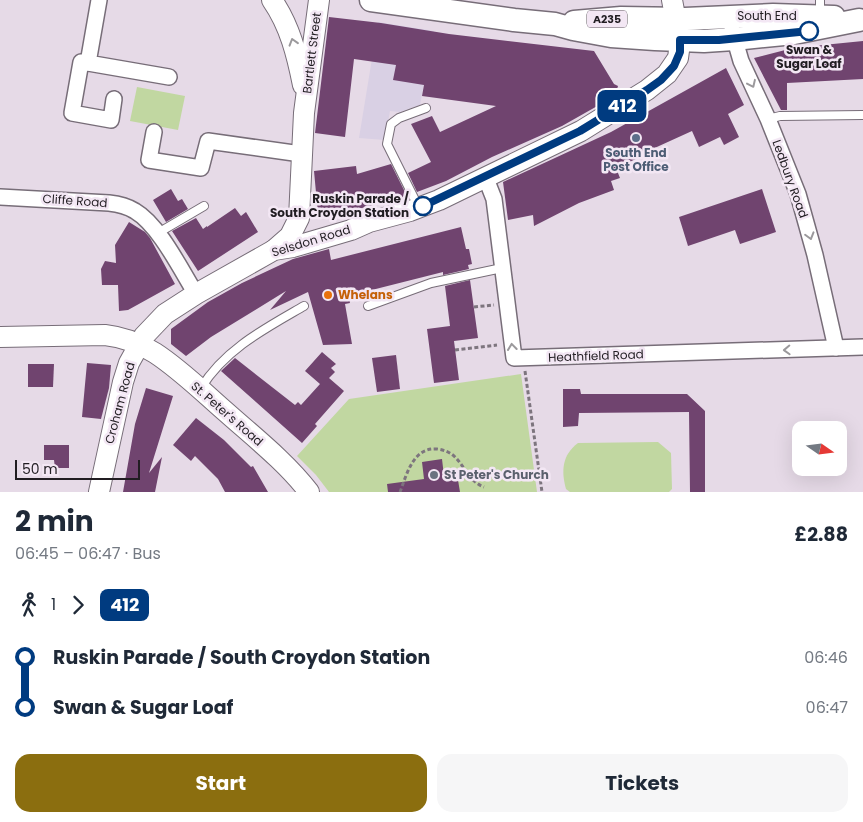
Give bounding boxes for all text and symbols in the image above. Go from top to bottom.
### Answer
street label: South End [737,7,797,24]
road number: A235 [587,10,627,28]
street label: Bartlett Street [298,11,325,95]
marker: Swan & Sugar Loaf [799,21,819,41]
one-way arrow [288,39,298,47]
place label: Swan & Sugar Loaf [776,41,842,72]
one-way arrow [745,79,755,88]
line badge: 412 [593,90,651,122]
text: 412 [607,93,637,118]
marker: South End Post Office [630,132,642,144]
street label: Ledbury Road [768,137,813,220]
place label: South End Post Office [603,144,669,175]
street label: Cliffe Road [42,190,108,211]
place label: Ruskin Parade / South Croydon Station [270,190,410,221]
marker: Ruskin Parade / South Croydon Station [413,196,433,216]
street label: Selsdon Road [269,220,352,261]
one-way arrow [804,231,814,240]
place label: Whelans [338,286,393,303]
marker: Whelans [322,289,334,301]
one-way arrow [507,343,518,351]
one-way arrow [783,344,791,355]
street label: Heathfield Road [548,345,644,366]
street label: Croham Road [100,360,139,446]
street label: St. Peter's Road [188,378,267,450]
north arrow [792,421,848,476]
map controls [792,421,847,476]
scale bar [15,457,140,480]
text: 50 m [22,459,58,479]
place label: St Peter's Church [444,466,549,483]
marker: St Peter's Church [428,469,440,481]
text: 2 min [15,502,94,541]
text: £2.88 [795,521,848,548]
text: 06:45 – 06:47 · Bus [15,542,161,565]
icon: walk [15,591,43,619]
icon: forward [64,591,92,619]
text: 412 [110,592,139,617]
text: 1 [51,593,56,616]
text: Ruskin Parade / South Croydon Station [53,644,430,671]
text: 06:46 [804,646,848,669]
text: Swan & Sugar Loaf [53,694,233,721]
text: 06:47 [806,696,848,719]
button: Start [15,754,427,812]
button: Tickets [437,754,848,812]

